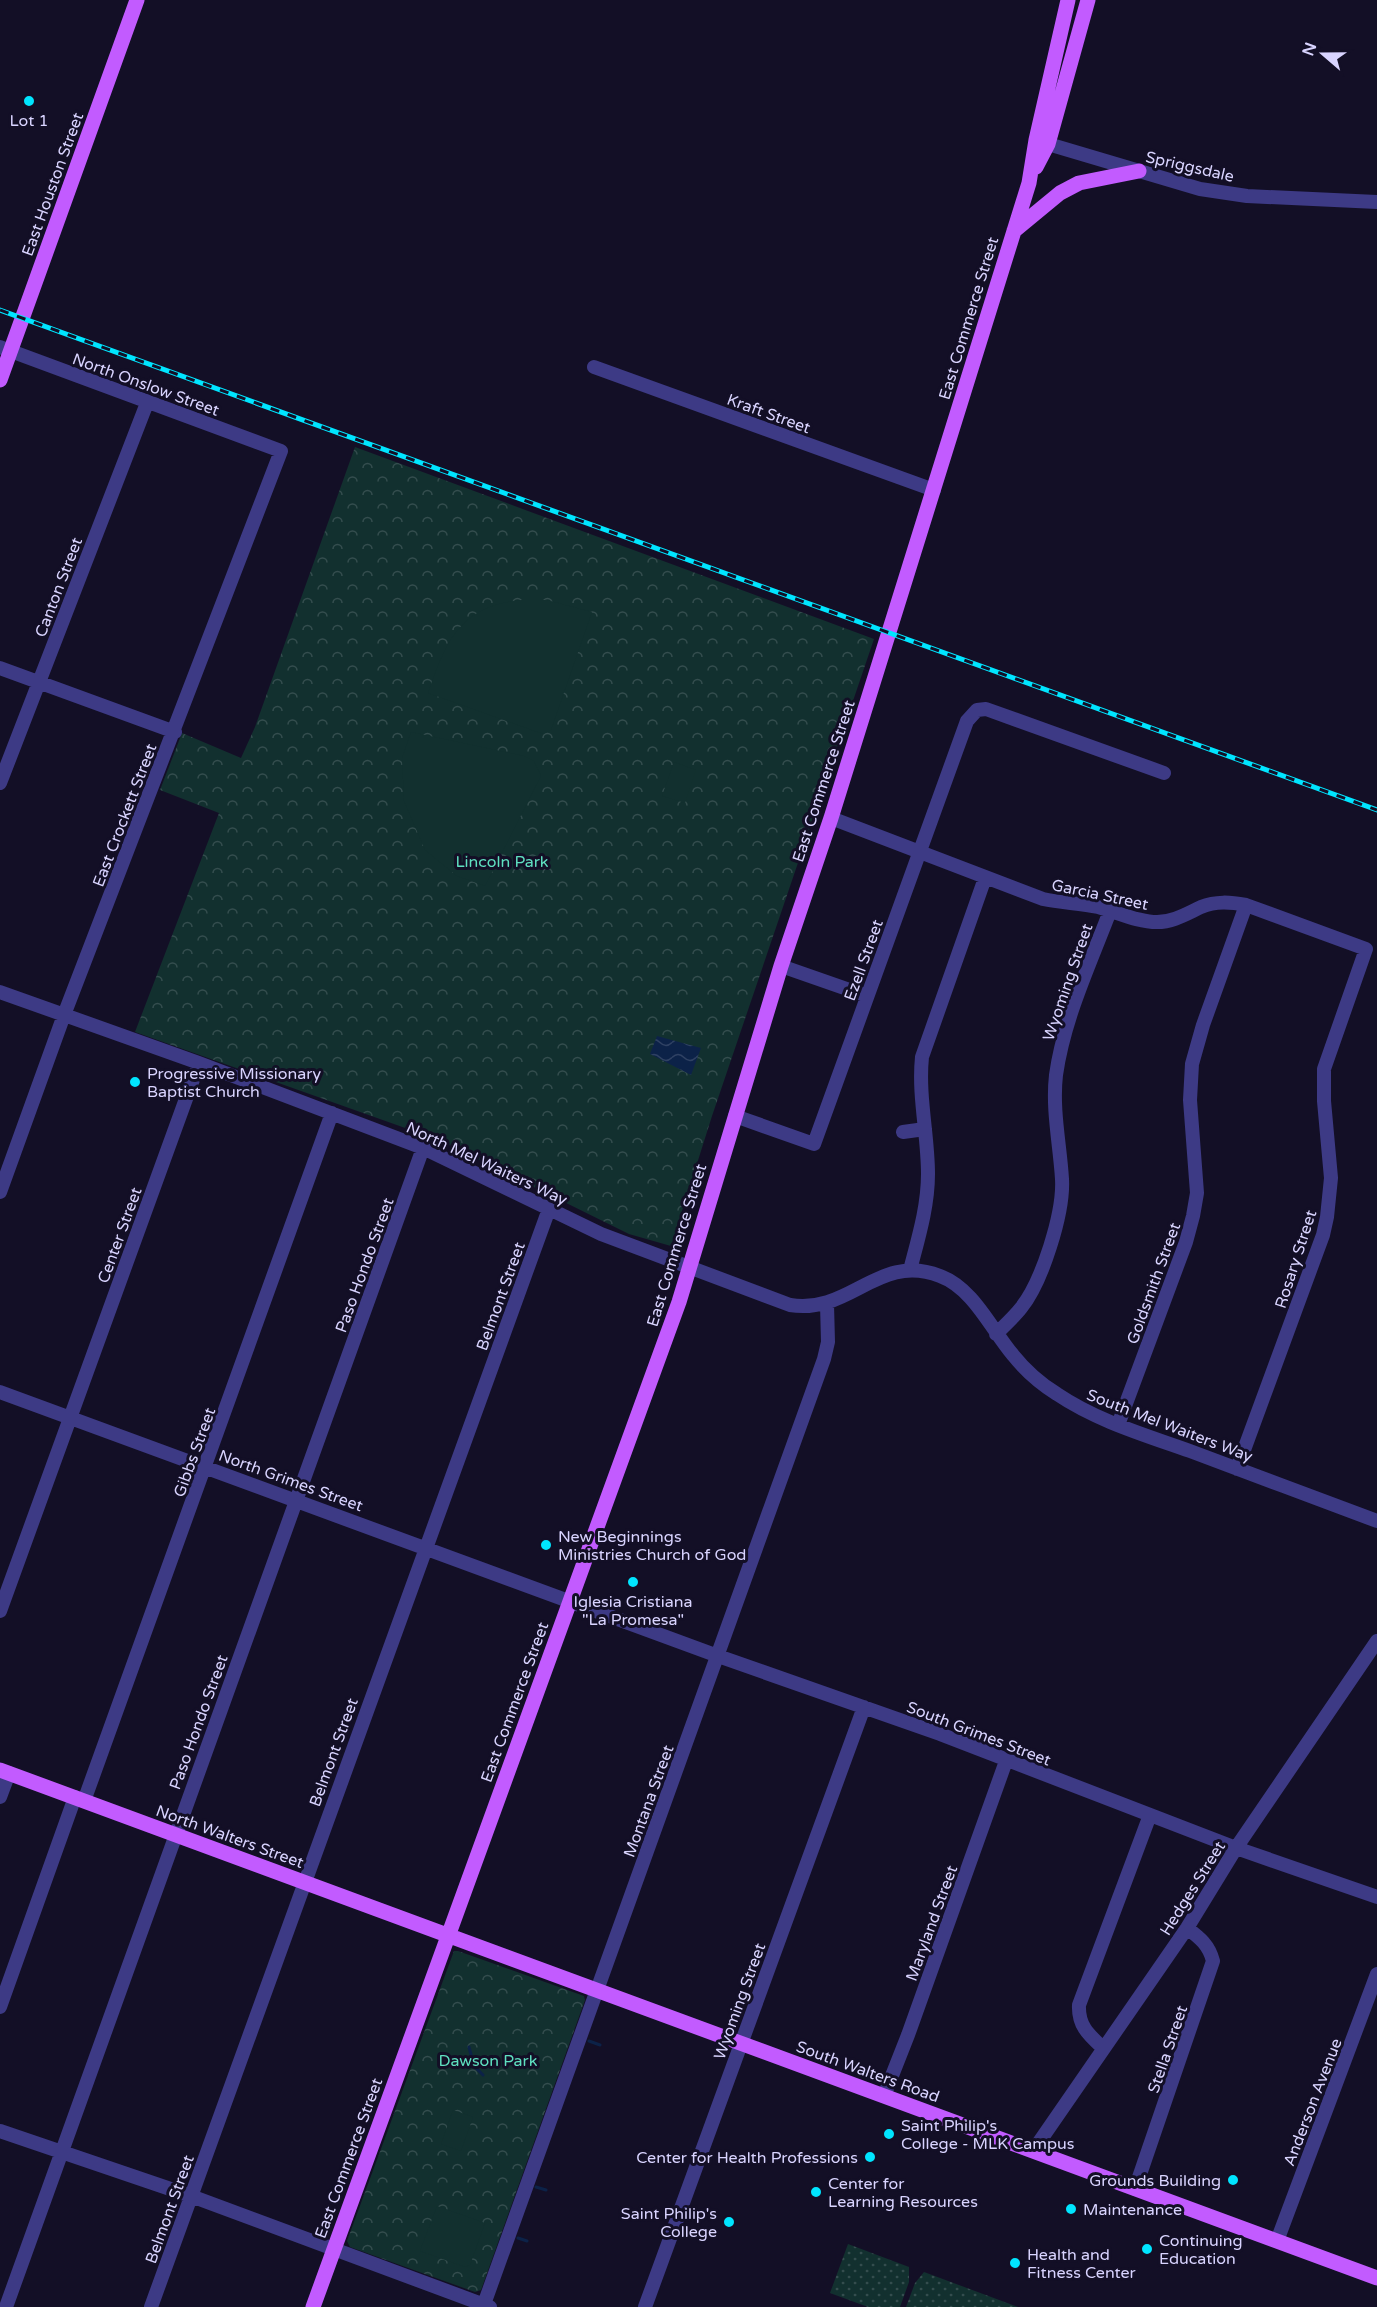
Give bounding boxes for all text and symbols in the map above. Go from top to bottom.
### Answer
north arrow [1293,24,1353,84]
text: N [1298,40,1321,59]
marker: Lot 1 [22,94,36,108]
street label: East Houston Street [18,110,88,259]
place label: Lot 1 [9,111,49,131]
street label: Spriggsdale [1144,147,1236,187]
street label: East Commerce Street [935,234,1003,402]
street label: North Onslow Street [69,349,222,421]
street label: Kraft Street [724,390,813,438]
street label: Canton Street [31,535,87,640]
street label: East Commerce Street [788,698,860,865]
street label: East Crockett Street [88,741,161,890]
park label: Lincoln Park [455,852,549,872]
street label: Garcia Street [1050,875,1150,915]
street label: Ezell Street [840,917,888,1004]
street label: Wyoming Street [1039,921,1097,1044]
place label: Progressive Missionary Baptist Church [147,1064,321,1102]
marker: Progressive Missionary Baptist Church [128,1075,142,1089]
street label: North Mel Waiters Way [403,1118,571,1210]
street label: East Commerce Street [643,1161,711,1329]
street label: Center Street [93,1185,147,1286]
street label: Paso Hondo Street [331,1195,399,1335]
street label: Rosary Street [1271,1208,1321,1311]
street label: Goldsmith Street [1123,1220,1185,1347]
street label: Belmont Street [472,1239,530,1353]
street label: South Mel Waiters Way [1084,1385,1256,1467]
street label: Gibbs Street [169,1405,220,1500]
street label: North Grimes Street [216,1446,366,1516]
place label: New Beginnings Ministries Church of God [558,1527,746,1565]
marker: New Beginnings Ministries Church of God [539,1538,553,1552]
marker: Iglesia Cristiana "La Promesa" [626,1575,640,1589]
place label: Iglesia Cristiana "La Promesa" [574,1592,692,1630]
street label: East Commerce Street [477,1619,553,1785]
street label: Paso Hondo Street [165,1652,233,1792]
street label: Belmont Street [305,1695,363,1809]
street label: South Grimes Street [904,1697,1054,1771]
street label: Montana Street [619,1742,679,1860]
street label: North Walters Street [153,1801,306,1873]
street label: Hedges Street [1156,1838,1230,1940]
street label: Maryland Street [902,1863,962,1984]
street label: Wyoming Street [710,1940,770,2062]
street label: Stella Street [1144,2003,1192,2096]
street label: Anderson Avenue [1279,2036,1347,2169]
street label: South Walters Road [793,2037,942,2107]
park label: Dawson Park [439,2051,538,2071]
street label: East Commerce Street [311,2075,387,2241]
place label: Saint Philip's College - MLK Campus [901,2116,1075,2154]
marker: Saint Philip's College - MLK Campus [882,2127,896,2141]
place label: Center for Health Professions [636,2148,858,2168]
marker: Center for Health Professions [863,2150,877,2164]
street label: Belmont Street [141,2152,199,2266]
place label: Grounds Building [1089,2171,1221,2191]
marker: Grounds Building [1226,2173,1240,2187]
place label: Center for Learning Resources [828,2174,978,2212]
marker: Center for Learning Resources [809,2185,823,2199]
place label: Maintenance [1083,2200,1182,2220]
marker: Maintenance [1064,2202,1078,2216]
place label: Saint Philip's College [621,2204,717,2242]
marker: Saint Philip's College [722,2215,736,2229]
place label: Continuing Education [1159,2231,1243,2269]
marker: Continuing Education [1140,2242,1154,2256]
place label: Health and Fitness Center [1027,2245,1136,2283]
marker: Health and Fitness Center [1008,2256,1022,2270]

